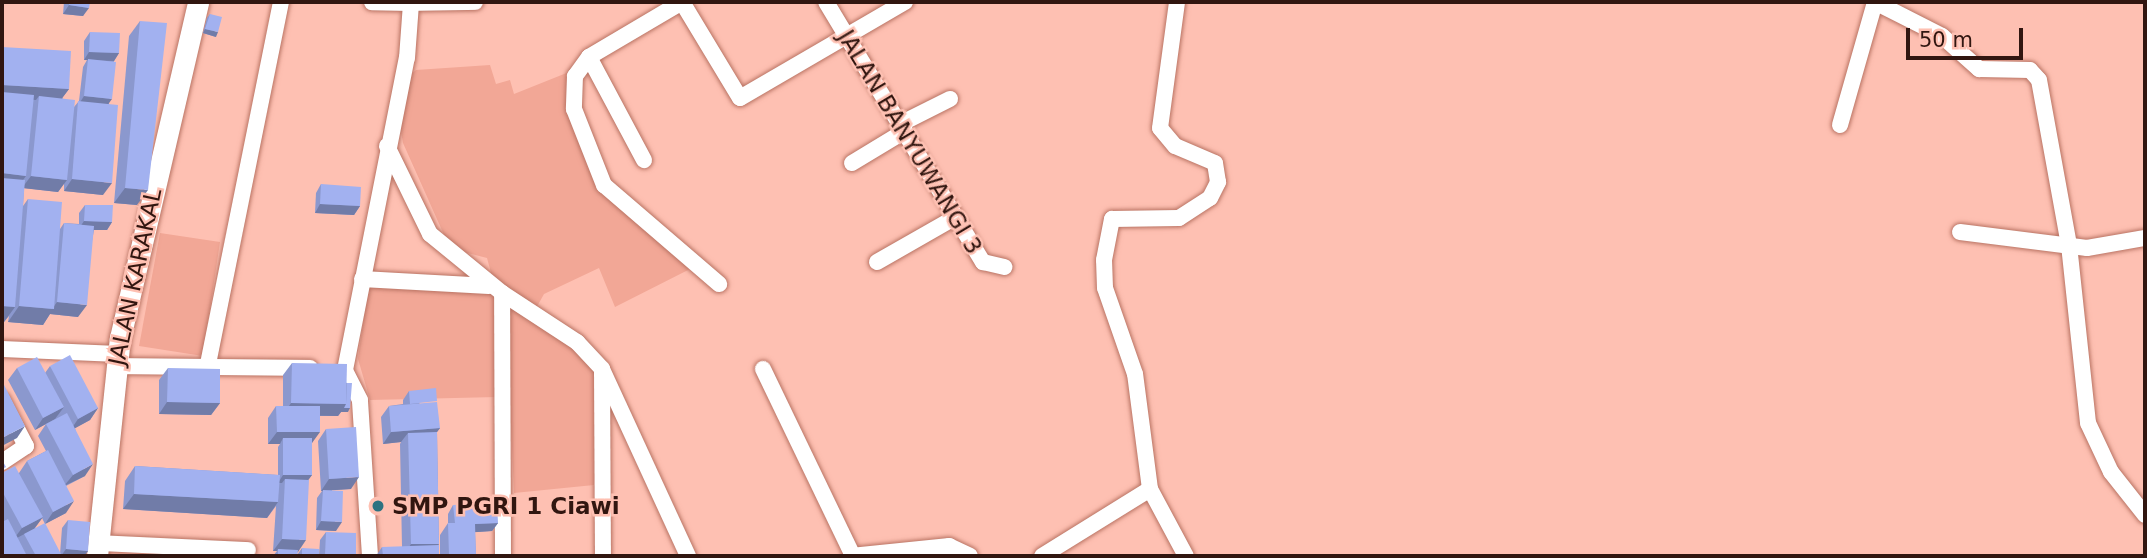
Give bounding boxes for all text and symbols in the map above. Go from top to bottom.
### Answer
scale bar [1909,14,2026,58]
street label: JALAN BANYUWANGI 3 [832,25,988,259]
text: 50 m [1919,28,1973,52]
street label: JALAN KARAKAL [103,186,167,368]
place label: SMP PGRI 1 Ciawi [392,492,620,520]
marker: SMP PGRI 1 Ciawi [370,498,386,514]

